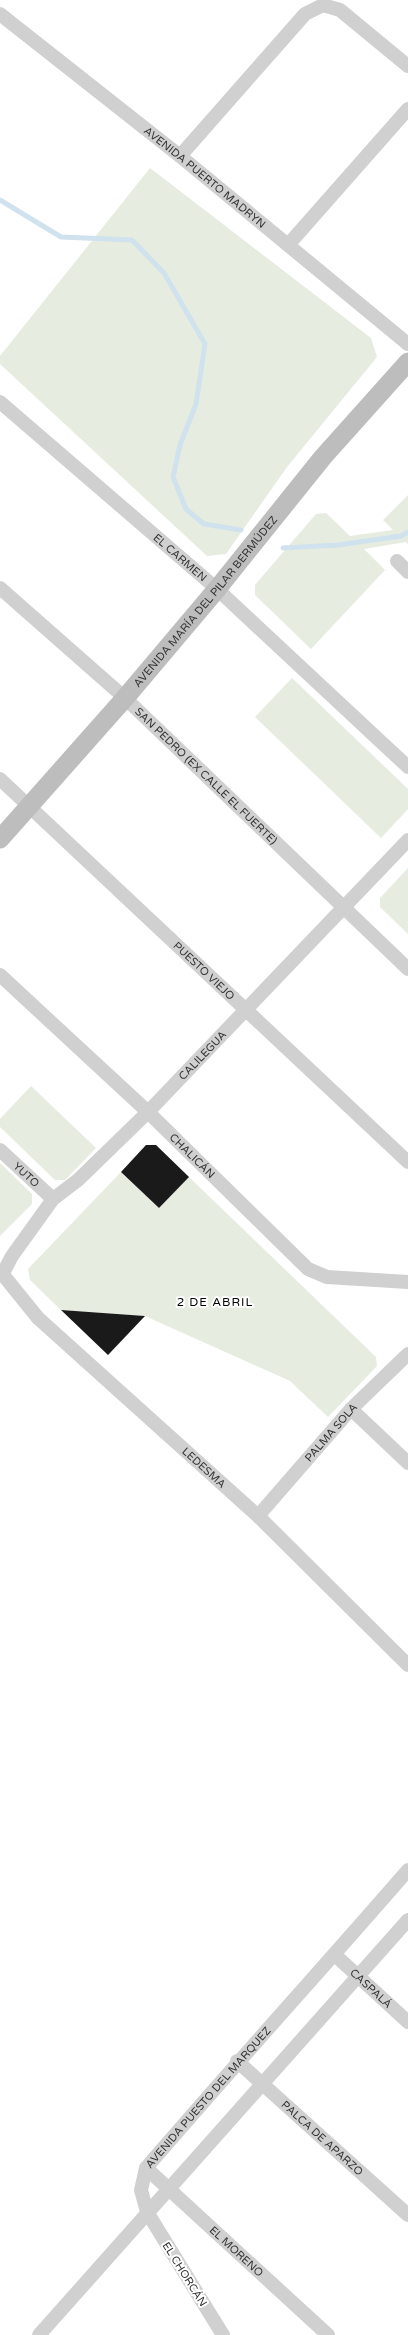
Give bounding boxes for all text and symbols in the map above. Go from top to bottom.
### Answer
street label: AVENIDA PUERTO MADRYN [141,124,268,231]
street label: AVENIDA MARÍA DEL PILAR BERMÚDEZ [131,513,280,690]
street label: EL CARMEN [151,531,209,584]
street label: SAN PEDRO (EX CALLE EL FUERTE) [132,705,280,847]
street label: PUESTO VIEJO [170,939,237,1003]
street label: CALILEGUA [176,1028,229,1083]
street label: CHALICÁN [167,1131,218,1181]
street label: YUTO [10,1160,42,1190]
district label: 2 DE ABRIL [177,1295,253,1309]
street label: PALMA SOLA [302,1401,360,1464]
street label: LEDESMA [179,1445,228,1491]
street label: CASPALÁ [347,1966,395,2011]
street label: AVENIDA PUESTO DEL MARQUEZ [143,2024,274,2171]
street label: PALCA DE APARZO [279,2098,366,2179]
street label: EL MORENO [207,2224,266,2280]
street label: EL CHORCÁN [160,2239,210,2309]

